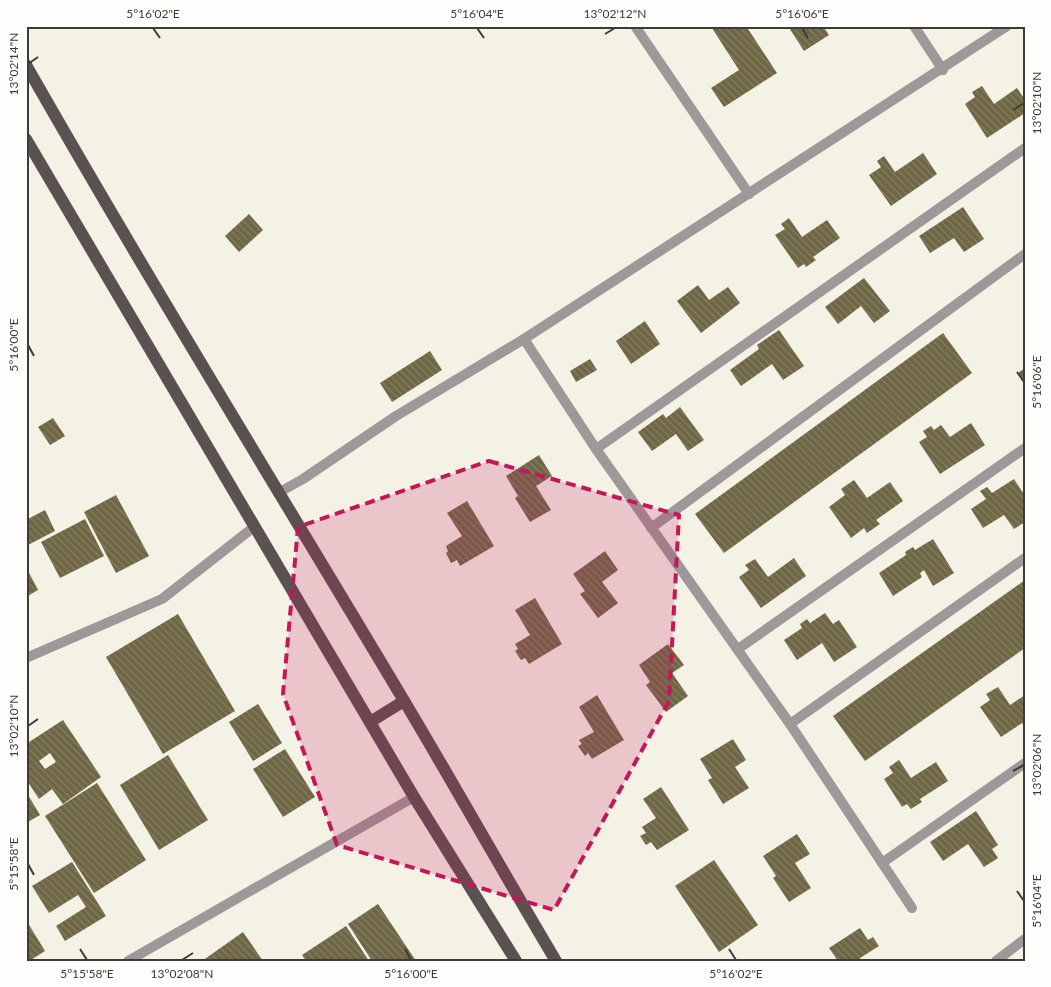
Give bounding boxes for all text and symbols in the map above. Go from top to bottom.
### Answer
text: 5°16'02"E [126,6,180,21]
text: 5°16'04"E [450,6,504,21]
text: 13°02'12"N [584,6,646,21]
text: 5°16'06"E [775,6,829,21]
text: 13°02'14"N [6,33,21,95]
text: 13°02'10"N [1029,72,1044,134]
text: 5°16'00"E [6,318,21,372]
text: 5°16'06"E [1029,355,1044,409]
text: 13°02'10"N [6,695,21,757]
text: 13°02'06"N [1029,734,1044,796]
text: 5°15'58"E [6,837,21,891]
text: 5°16'04"E [1029,874,1044,928]
text: 5°15'58"E [60,966,114,981]
text: 13°02'08"N [151,966,213,981]
text: 5°16'00"E [384,966,438,981]
text: 5°16'02"E [709,966,763,981]

